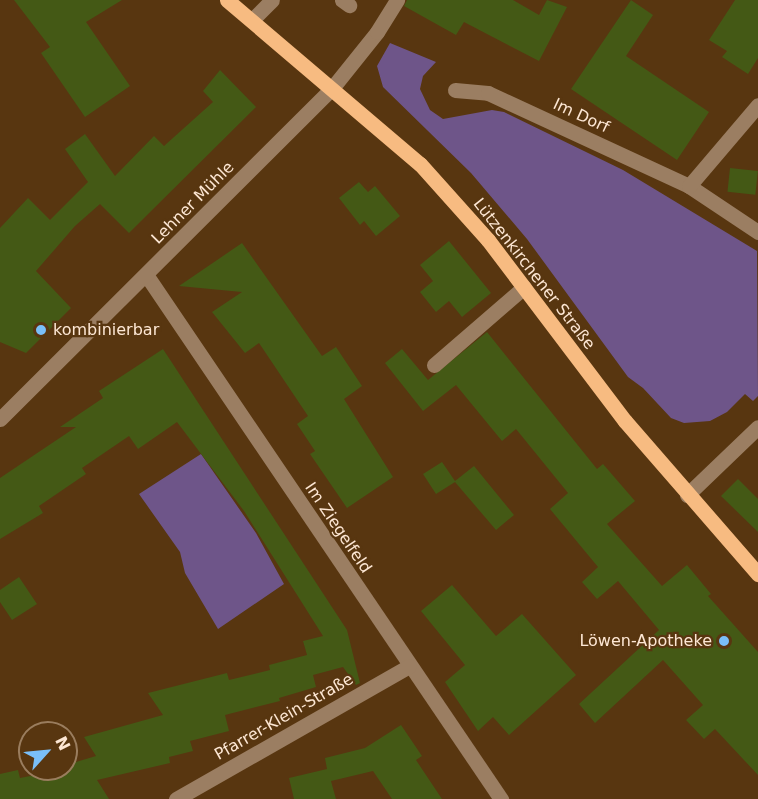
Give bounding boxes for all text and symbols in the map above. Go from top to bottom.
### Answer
street label: Im Dorf [550,95,612,137]
street label: Lehner Mühle [148,158,238,248]
street label: Lützenkirchener Straße [469,195,599,353]
place label: kombinierbar [53,320,159,340]
marker: kombinierbar [34,323,48,337]
street label: Im Ziegelfeld [301,479,375,577]
place label: Löwen-Apotheke [579,631,712,651]
marker: Löwen-Apotheke [717,634,731,648]
street label: Pfarrer-Klein-Straße [211,670,357,764]
north arrow [18,721,78,781]
text: N [51,733,74,754]

